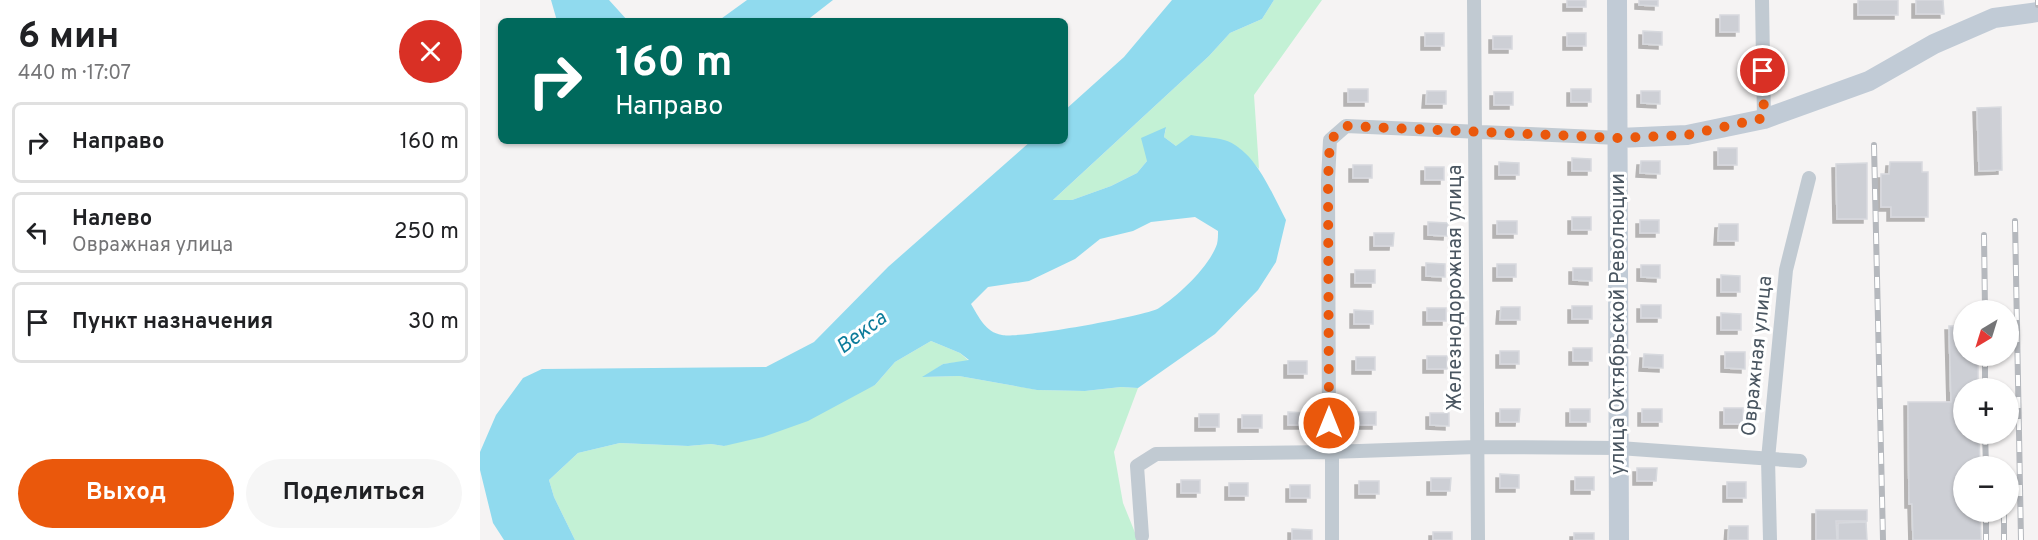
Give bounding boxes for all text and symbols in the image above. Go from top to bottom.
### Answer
text: 6 мин [18,15,119,61]
button: close [399,20,462,83]
text: 160 m [615,38,733,91]
icon: right [516,42,594,120]
pin [1737,45,1788,96]
icon: arrive [1746,54,1779,87]
text: 440 m · 17:07 [18,61,131,87]
text: Направо [615,90,723,124]
icon: right [21,126,54,159]
text: Направо [72,129,164,156]
text: 160 m [400,129,459,156]
street label: Железнодорожная улица [1443,165,1469,411]
street label: улица Октябрьской Революции [1606,173,1632,475]
text: Налево [72,206,152,233]
icon: left [21,216,54,249]
text: 250 m [394,219,459,246]
text: Овражная улица [72,233,233,259]
street label: Овражная улица [1737,275,1779,437]
north arrow [1953,300,2019,366]
map controls [1953,300,2019,522]
water label: Векса [831,305,893,361]
icon: arrive [21,306,54,339]
text: Пункт назначения [72,309,273,336]
text: 30 m [408,309,459,336]
button: + [1953,378,2019,444]
position arrow [1297,391,1361,455]
button: − [1953,456,2019,522]
button: Выход [18,459,234,528]
button: Поделиться [246,459,462,528]

